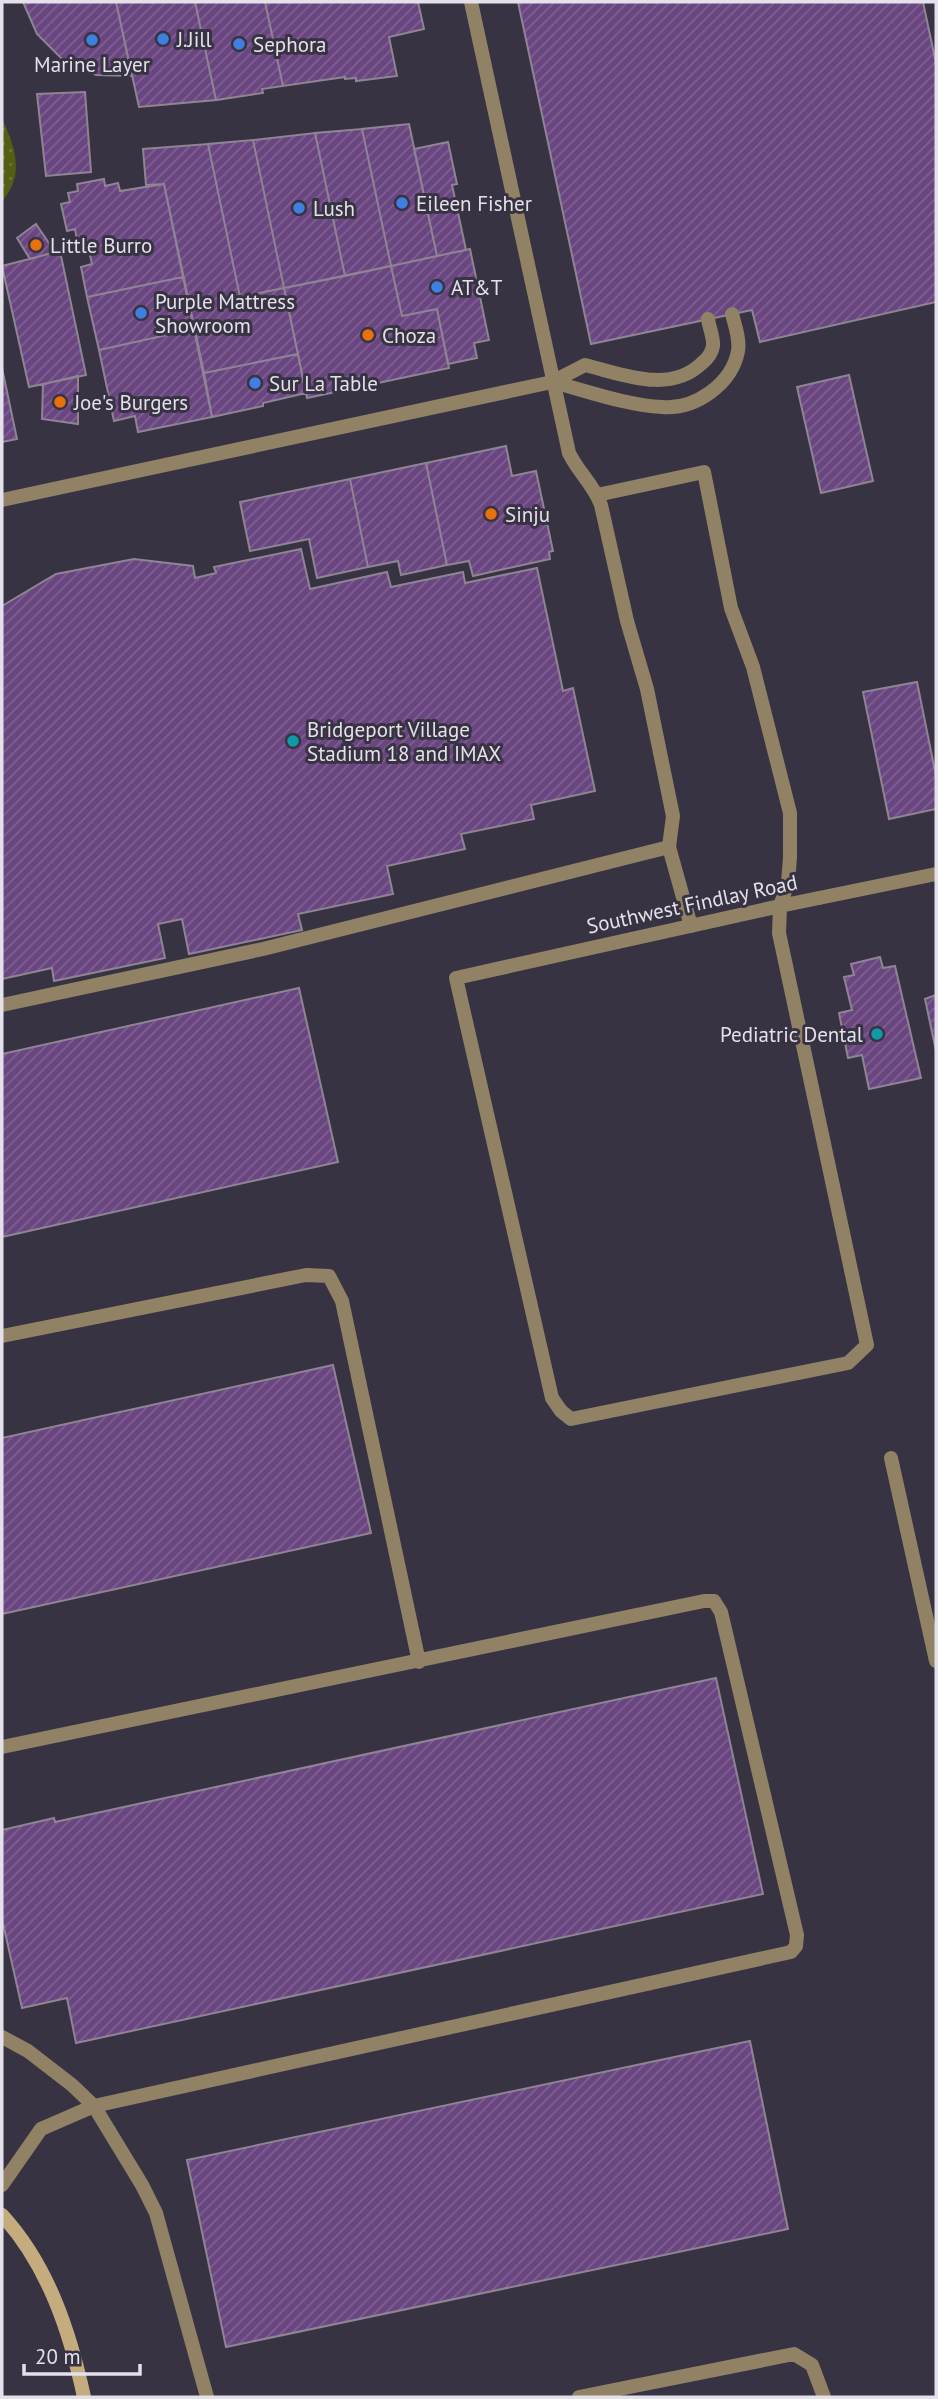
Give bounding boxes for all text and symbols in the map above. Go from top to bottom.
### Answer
place label: J.Jill [176,26,212,53]
marker: J.Jill [155,31,171,47]
place label: Sephora [253,31,326,58]
marker: Marine Layer [84,32,100,48]
marker: Sephora [231,36,247,52]
place label: Marine Layer [34,51,150,78]
place label: Eileen Fisher [416,190,532,217]
place label: Lush [313,195,355,222]
marker: Eileen Fisher [394,195,410,211]
marker: Lush [291,200,307,216]
place label: Little Burro [50,232,152,259]
marker: Little Burro [28,237,44,253]
place label: AT&T [451,274,503,301]
marker: AT&T [429,279,445,295]
place label: Purple Mattress Showroom [155,288,295,339]
marker: Purple Mattress Showroom [133,305,149,321]
place label: Choza [382,322,436,349]
marker: Choza [360,327,376,343]
place label: Sur La Table [269,370,378,397]
marker: Sur La Table [247,375,263,391]
place label: Joe's Burgers [73,389,188,416]
marker: Joe's Burgers [52,394,68,410]
place label: Sinju [505,501,550,528]
marker: Sinju [483,506,499,522]
place label: Bridgeport Village Stadium 18 and IMAX [307,716,501,767]
marker: Bridgeport Village Stadium 18 and IMAX [285,733,301,749]
street label: Southwest Findlay Road [584,868,800,940]
place label: Pediatric Dental [720,1021,863,1048]
marker: Pediatric Dental [869,1026,885,1042]
scale bar [24,2332,140,2376]
text: 20 m [35,2343,81,2370]

